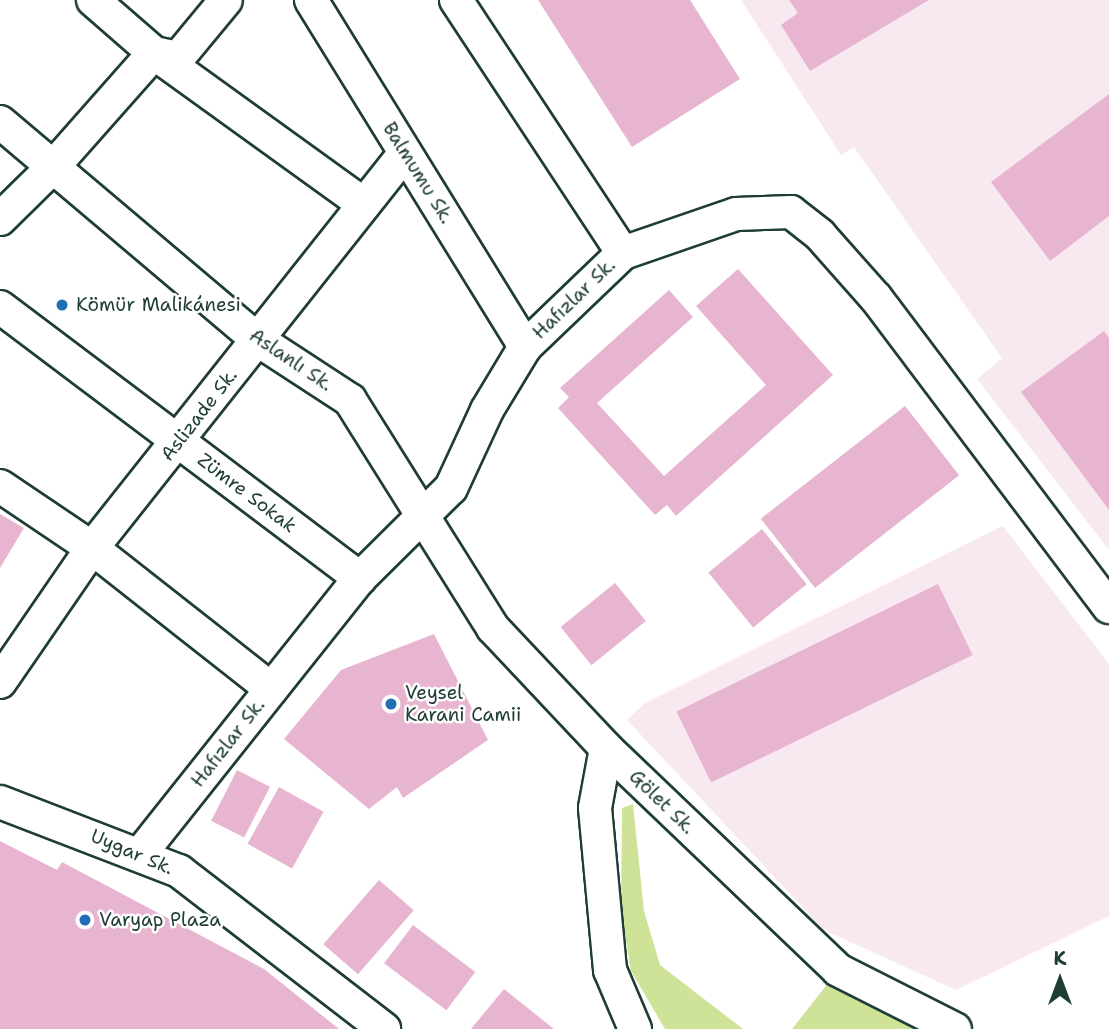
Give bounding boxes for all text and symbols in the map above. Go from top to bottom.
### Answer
street label: Balmumu Sk. [378,118,458,228]
street label: Hafızlar Sk. [528,254,620,344]
place label: Kömür Malikánesi [76,294,241,316]
marker: Kömür Malikánesi [54,297,70,313]
street label: Aslanlı Sk. [245,324,337,396]
street label: Aslizade Sk. [156,364,242,466]
street label: Zümre Sokak [193,448,301,538]
place label: Veysel Karani Camii [405,682,521,726]
street label: Hafızlar Sk. [186,694,270,792]
marker: Veysel Karani Camii [383,696,399,712]
street label: Gölet Sk. [624,765,700,839]
street label: Uygar Sk. [87,824,177,880]
place label: Varyap Plaza [99,909,221,931]
marker: Varyap Plaza [77,912,93,928]
north arrow [1025,945,1095,1015]
text: K [1054,946,1066,971]

